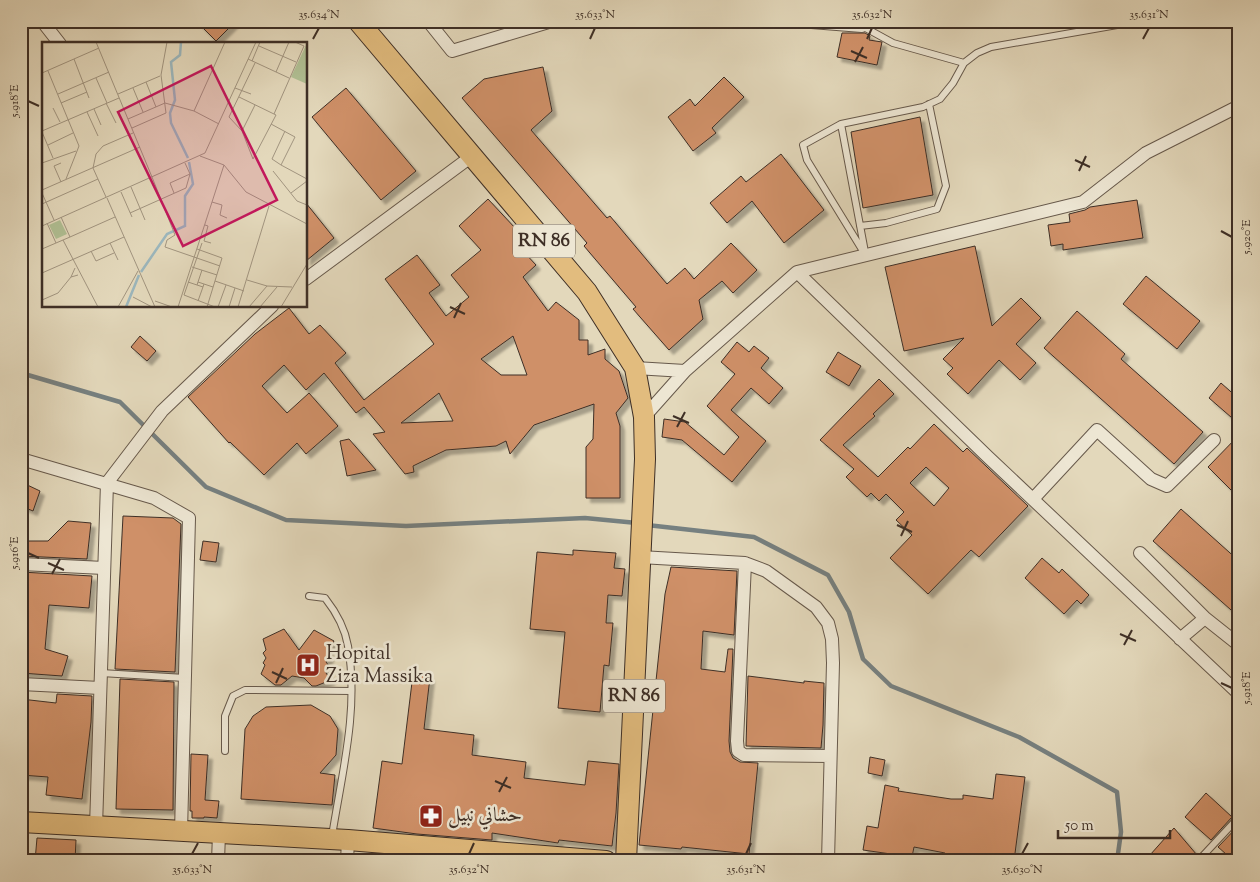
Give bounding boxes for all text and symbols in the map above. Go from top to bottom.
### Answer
text: 35.634°N [298,6,340,24]
text: 35.633°N [575,6,615,24]
text: 35.632°N [852,6,893,24]
text: 35.631°N [1129,6,1169,24]
inset map [42,42,308,308]
text: 5.918°E [6,84,24,119]
text: 5.920°E [1238,219,1256,255]
road number: RN 86 [513,225,575,258]
text: 5.916°E [6,536,24,571]
place label: Hopital Ziza Massika [326,640,433,692]
hospital icon: Hopital Ziza Massika [295,652,321,678]
text: 5.918°E [1238,671,1256,706]
road number: RN 86 [603,679,665,712]
place label: حشاني نبيل [448,802,522,831]
pharmacy icon: حشاني نبيل [418,803,444,829]
scale bar [1058,807,1170,839]
text: 50 m [1064,816,1094,837]
text: 35.633°N [172,861,212,879]
text: 35.632°N [449,861,490,879]
text: 35.631°N [726,861,766,879]
text: 35.630°N [1001,861,1043,879]

